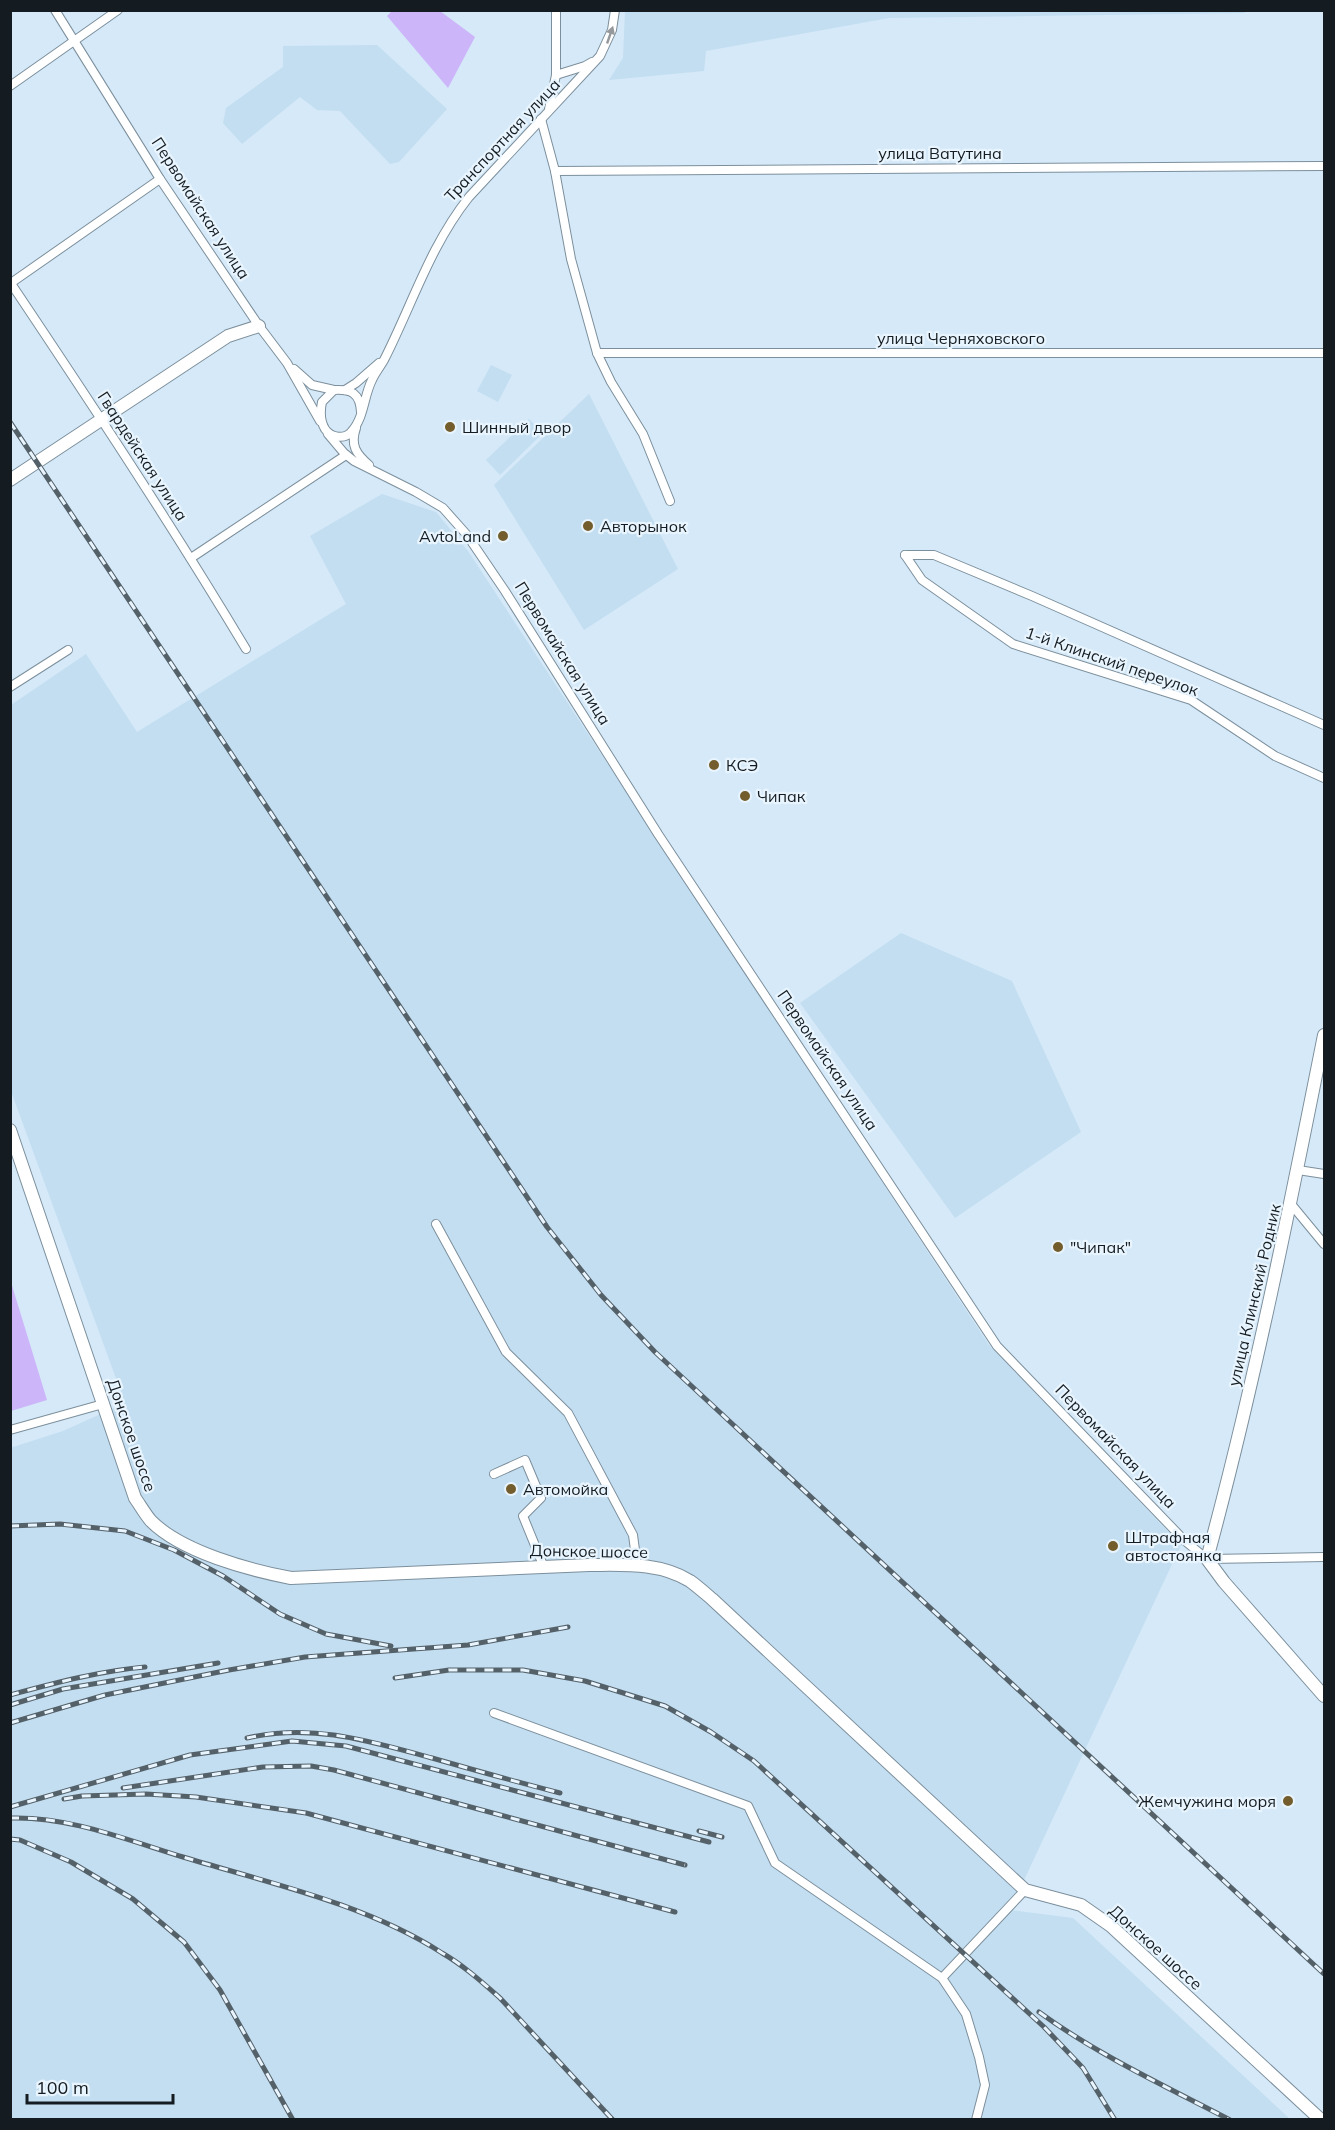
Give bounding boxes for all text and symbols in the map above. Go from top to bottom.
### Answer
one-way arrow [605,26,615,44]
street label: Транспортная улица [440,75,564,205]
street label: Первомайская улица [148,133,254,283]
street label: улица Ватутина [878,143,1002,163]
street label: улица Черняховского [877,328,1045,348]
street label: Гвардейская улица [94,388,192,524]
place label: Шинный двор [462,417,571,437]
marker: Шинный двор [443,420,457,434]
place label: Авторынок [600,516,687,536]
marker: Авторынок [581,519,595,533]
place label: AvtoLand [419,526,491,546]
marker: AvtoLand [496,529,510,543]
street label: Первомайская улица [511,578,615,728]
street label: 1-й Клинский переулок [1023,622,1201,700]
place label: КСЭ [726,755,758,775]
marker: КСЭ [707,758,721,772]
place label: Чипак [757,786,806,806]
marker: Чипак [738,789,752,803]
street label: Первомайская улица [774,986,882,1134]
street label: улица Клинский Родник [1223,1201,1285,1388]
place label: "Чипак" [1070,1237,1131,1257]
marker: "Чипак" [1051,1240,1065,1254]
street label: Донское шоссе [103,1376,161,1494]
street label: Первомайская улица [1051,1380,1181,1512]
place label: Автомойка [523,1479,608,1499]
marker: Автомойка [504,1482,518,1496]
place label: Штрафная автостоянка [1125,1527,1222,1565]
marker: Штрафная автостоянка [1106,1539,1120,1553]
street label: Донское шоссе [530,1540,648,1562]
place label: Жемчужина моря [1138,1791,1276,1811]
marker: Жемчужина моря [1281,1794,1295,1808]
street label: Донское шоссе [1105,1900,1207,1994]
scale bar [27,2067,172,2105]
text: 100 m [36,2076,89,2099]

